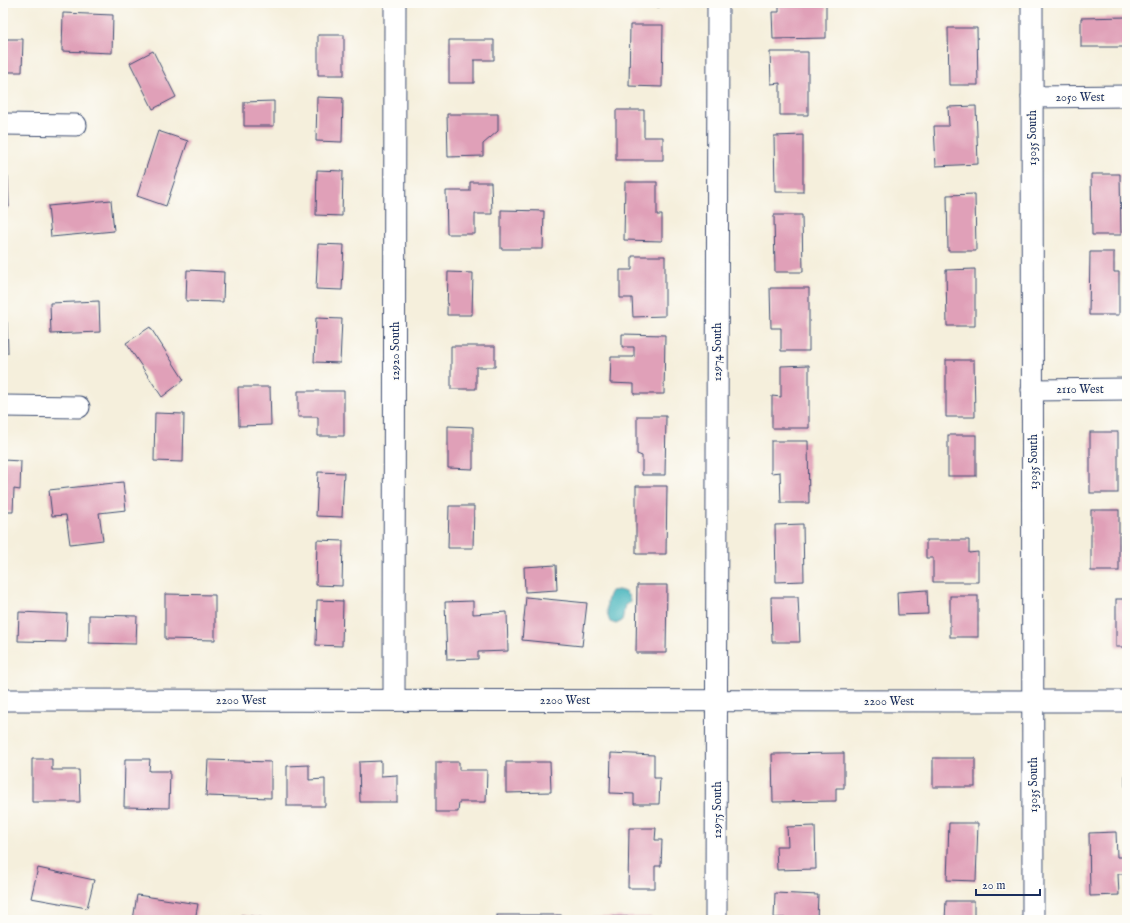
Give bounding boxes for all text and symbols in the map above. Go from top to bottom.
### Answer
street label: 2050 West [1055,90,1105,105]
street label: 13035 South [1025,110,1040,166]
street label: 12920 South [388,321,403,380]
street label: 12974 South [710,322,725,381]
street label: 2110 West [1056,382,1104,397]
street label: 13035 South [1026,434,1041,490]
street label: 2200 West [216,693,266,708]
street label: 2200 West [540,693,590,708]
street label: 2200 West [864,694,914,709]
street label: 13035 South [1026,757,1041,813]
street label: 12975 South [710,781,725,839]
scale bar [976,871,1040,897]
text: 20 m [982,878,1005,893]

